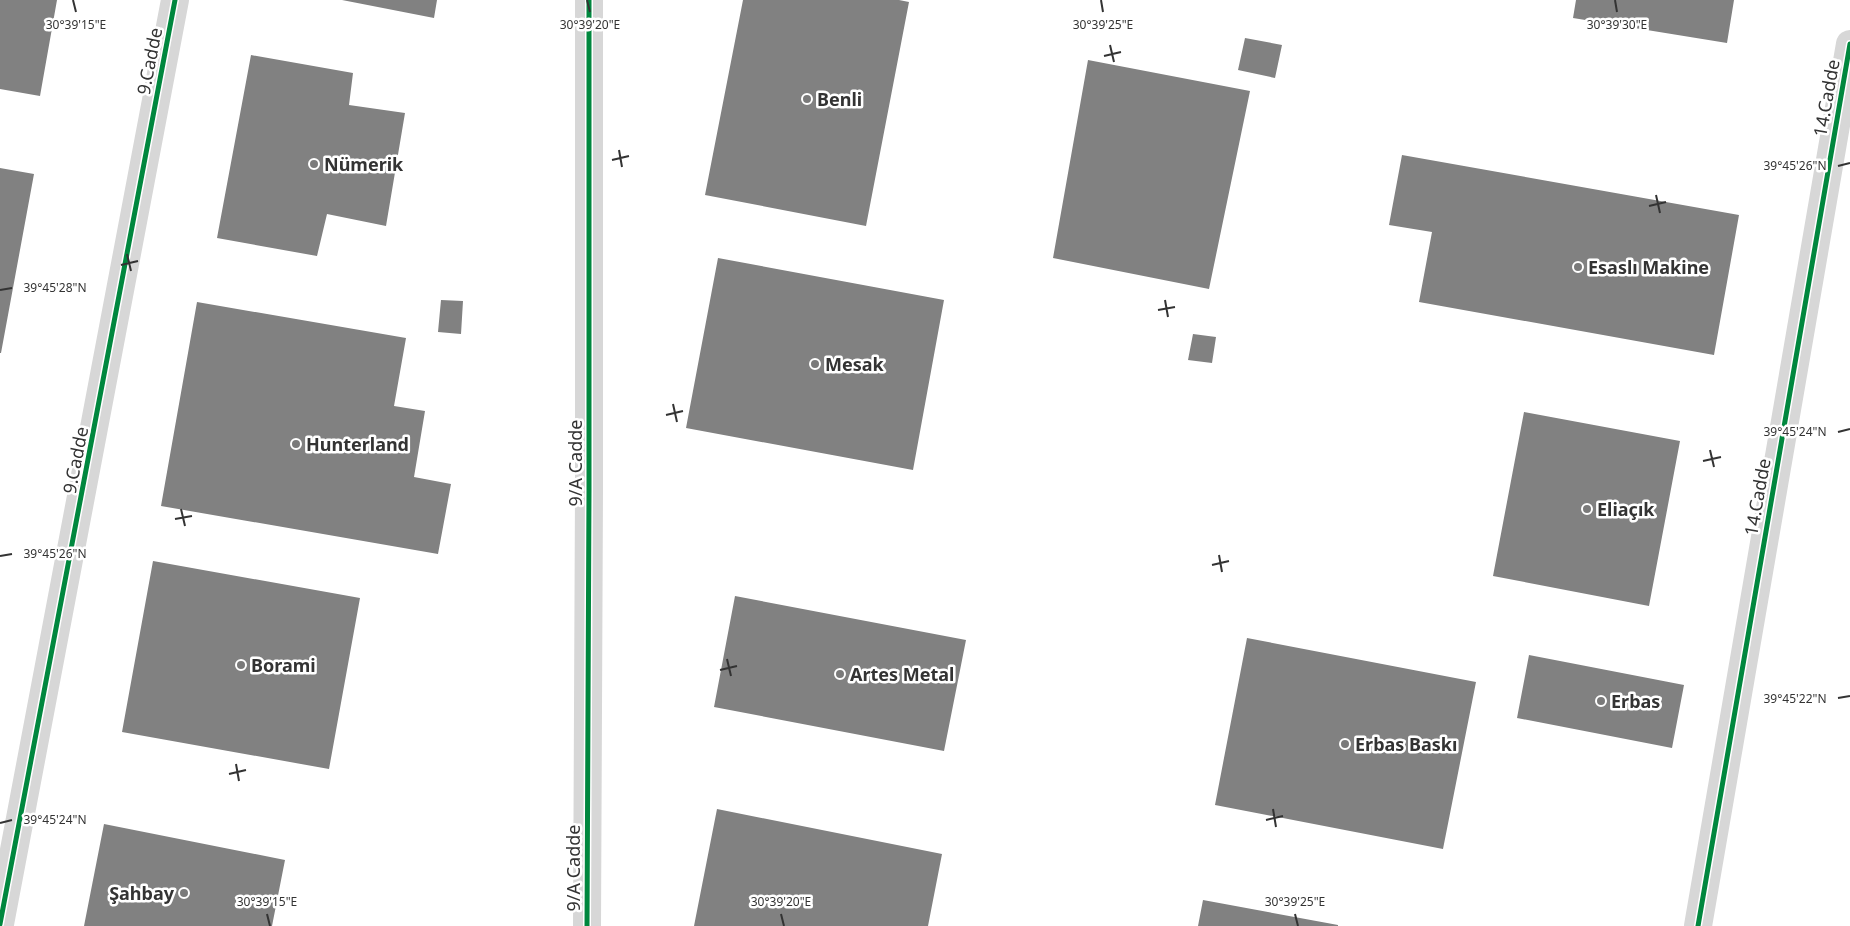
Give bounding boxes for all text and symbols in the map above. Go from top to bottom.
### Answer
text: 30°39'15"E [46,16,106,33]
text: 30°39'20"E [560,16,620,33]
text: 30°39'25"E [1073,16,1133,33]
text: 30°39'30"E [1587,16,1647,33]
street label: 9.Cadde [131,25,167,97]
street label: 14.Cadde [1807,57,1845,139]
place label: Benli [817,87,862,111]
marker: Benli [801,93,813,105]
place label: Nümerik [324,152,404,176]
text: 39°45'26"N [1763,157,1827,174]
marker: Nümerik [308,158,320,170]
place label: Esaslı Makine [1588,255,1709,279]
marker: Esaslı Makine [1572,261,1584,273]
text: 39°45'28"N [23,279,87,296]
place label: Mesak [825,352,885,376]
marker: Mesak [809,358,821,370]
street label: 9/A Cadde [563,420,587,506]
text: 39°45'24"N [1763,423,1827,440]
street label: 9.Cadde [57,424,93,496]
place label: Hunterland [306,432,409,456]
marker: Hunterland [290,438,302,450]
street label: 14.Cadde [1738,456,1776,538]
place label: Eliaçık [1597,497,1655,521]
marker: Eliaçık [1581,503,1593,515]
text: 39°45'26"N [23,545,87,562]
place label: Borami [251,653,316,677]
marker: Borami [235,659,247,671]
place label: Artes Metal [850,662,954,686]
marker: Artes Metal [834,668,846,680]
place label: Erbas [1611,689,1660,713]
text: 39°45'22"N [1763,690,1827,707]
marker: Erbas [1595,695,1607,707]
place label: Erbas Baskı [1355,732,1457,756]
marker: Erbas Baskı [1339,738,1351,750]
text: 39°45'24"N [23,811,87,828]
street label: 9/A Cadde [561,825,585,911]
place label: Şahbay [109,881,175,905]
marker: Şahbay [178,887,190,899]
text: 30°39'15"E [237,893,297,910]
text: 30°39'20"E [751,893,811,910]
text: 30°39'25"E [1265,893,1325,910]

